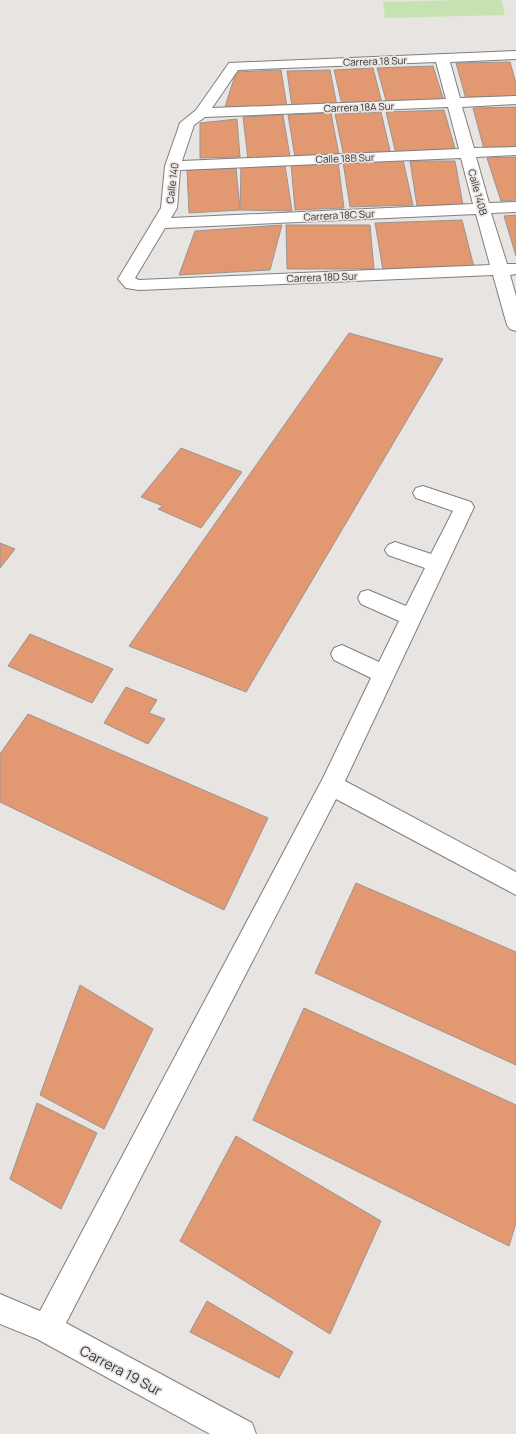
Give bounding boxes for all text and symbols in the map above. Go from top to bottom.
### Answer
street label: Carrera 18 Sur [343,53,408,69]
street label: Carrera 18A Sur [324,99,395,115]
street label: Calle 18B Sur [315,150,375,166]
street label: Calle 140 [163,162,181,204]
street label: Calle 140B [465,167,491,217]
street label: Carrera 18C Sur [303,206,375,224]
street label: Carrera 18D Sur [286,269,358,285]
street label: Carrera 19 Sur [77,1340,165,1400]

